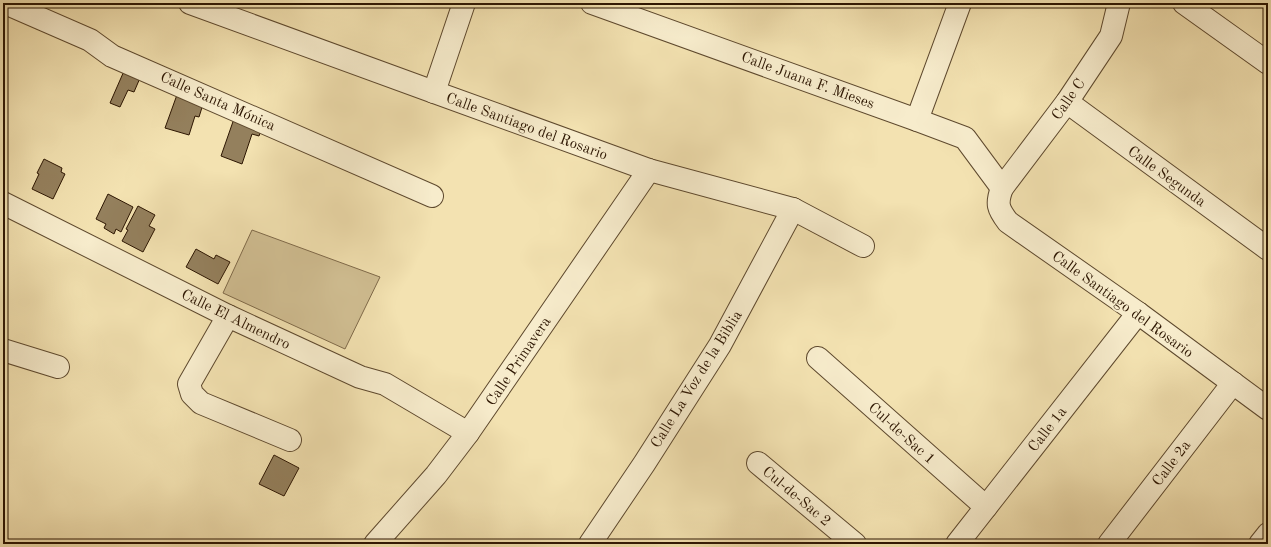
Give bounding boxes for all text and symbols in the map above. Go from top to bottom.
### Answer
street label: Calle Juana F. Mieses [739,50,876,113]
street label: Calle Santa Mónica [157,70,278,135]
street label: Calle C [1050,76,1089,123]
street label: Calle Santiago del Rosario [444,91,609,164]
street label: Calle Segunda [1124,144,1208,211]
street label: Calle Santiago del Rosario [1049,249,1196,361]
street label: Calle El Almendro [179,288,292,353]
street label: Calle La Voz de la Biblia [649,308,746,451]
street label: Calle Primavera [484,314,555,409]
street label: Cul-de-Sac 1 [865,400,937,468]
street label: Calle 1a [1026,404,1071,455]
street label: Calle 2a [1150,438,1194,489]
street label: Cul-de-Sac 2 [759,464,833,530]

